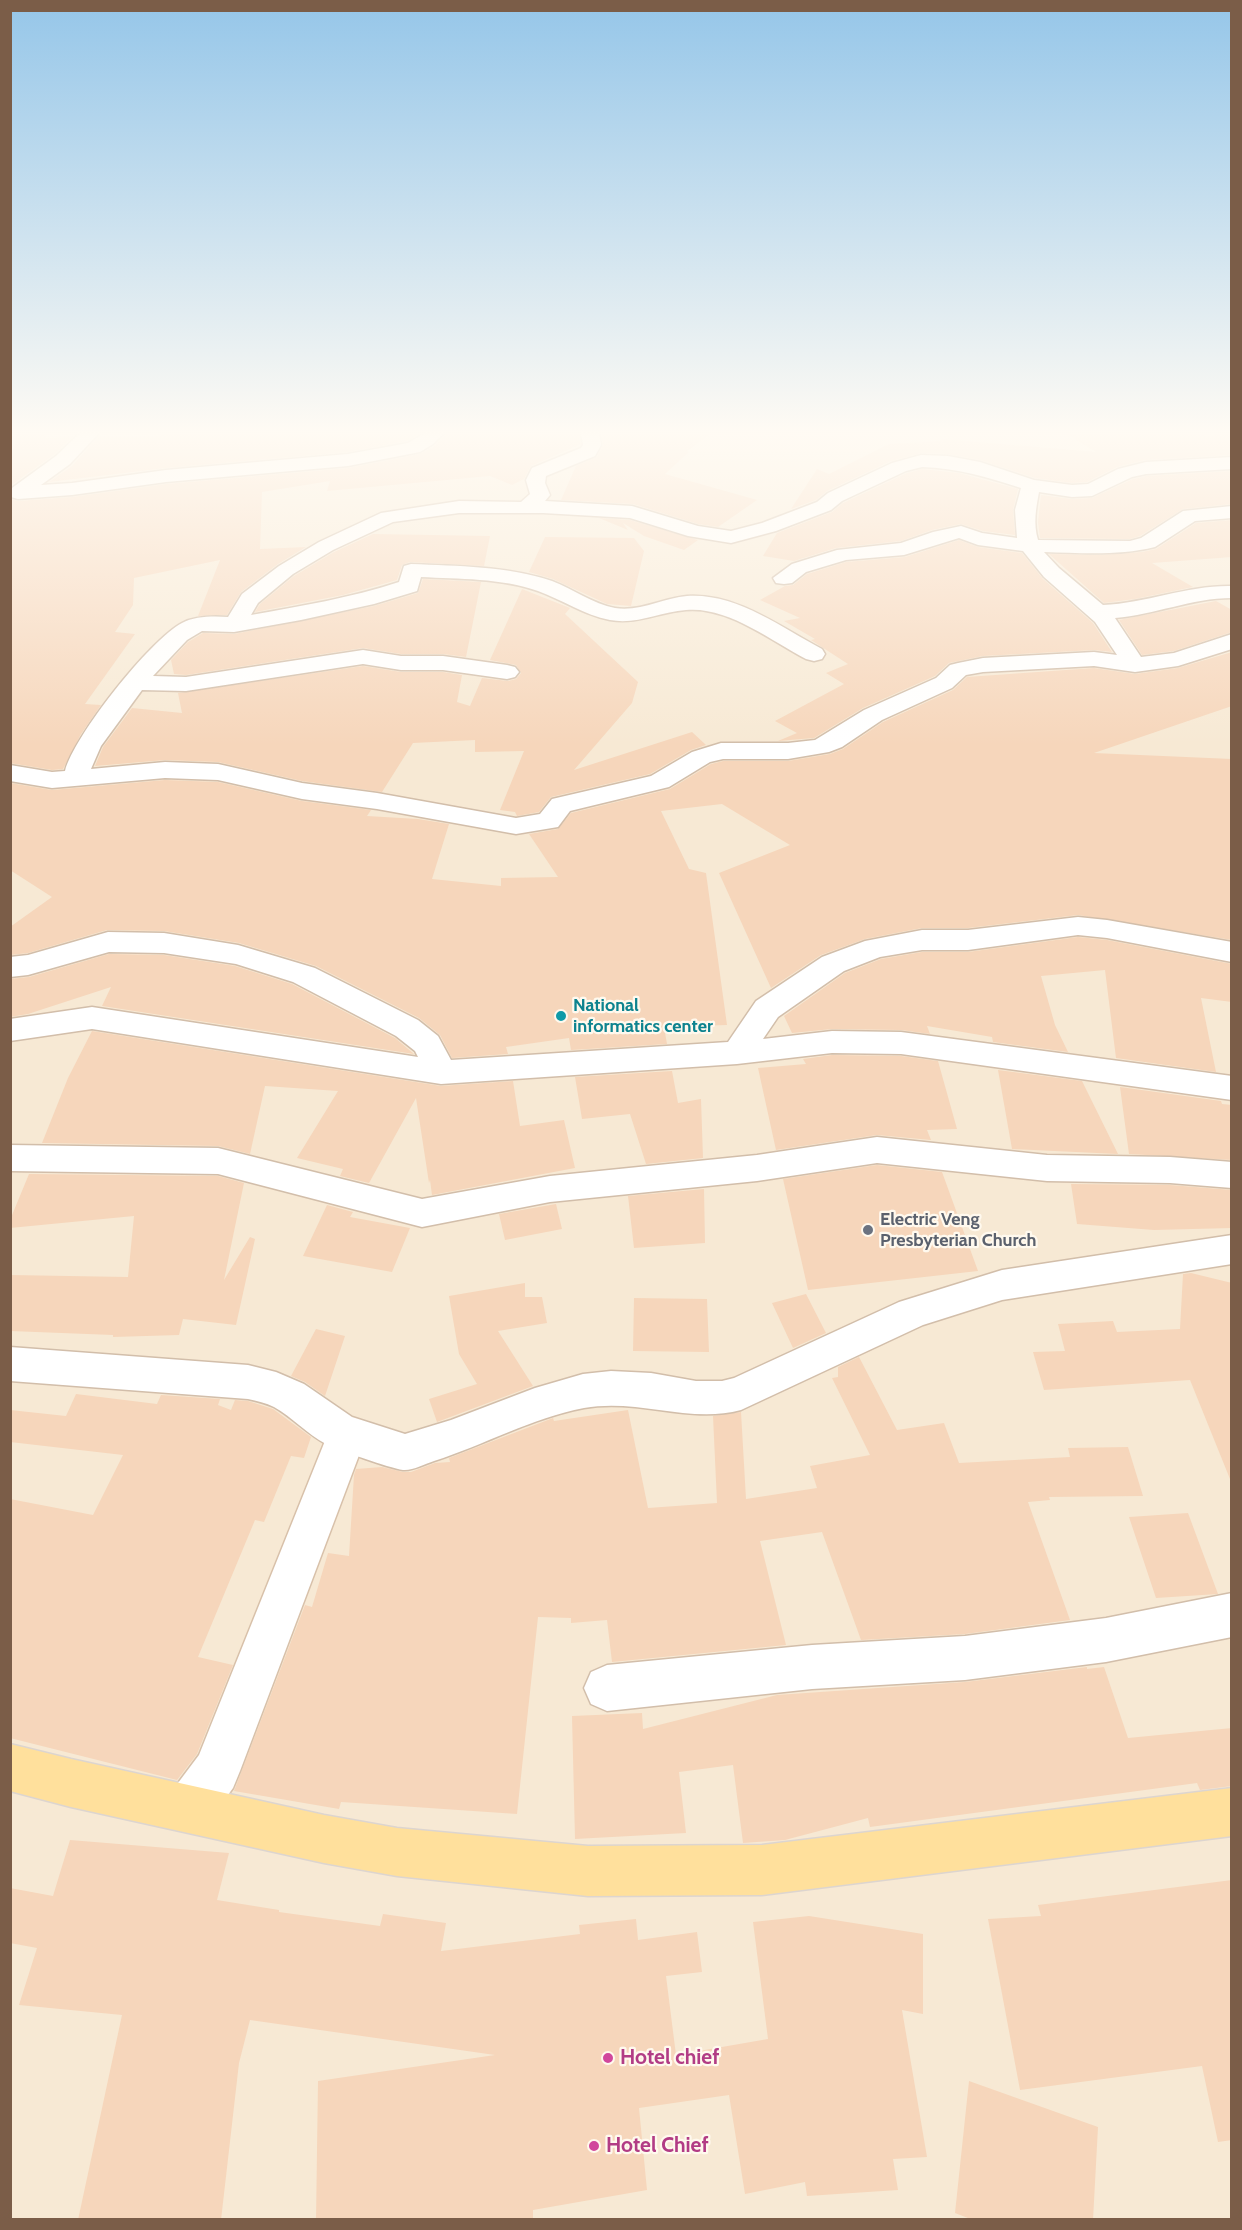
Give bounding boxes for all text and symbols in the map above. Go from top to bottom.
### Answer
place label: National informatics center [573,995,713,1038]
marker: National informatics center [554,1009,568,1023]
place label: Electric Veng Presbyterian Church [880,1209,1036,1252]
marker: Electric Veng Presbyterian Church [861,1223,875,1237]
place label: Hotel chief [620,2045,719,2071]
marker: Hotel chief [601,2051,615,2065]
place label: Hotel Chief [606,2133,709,2159]
marker: Hotel Chief [587,2139,601,2153]

